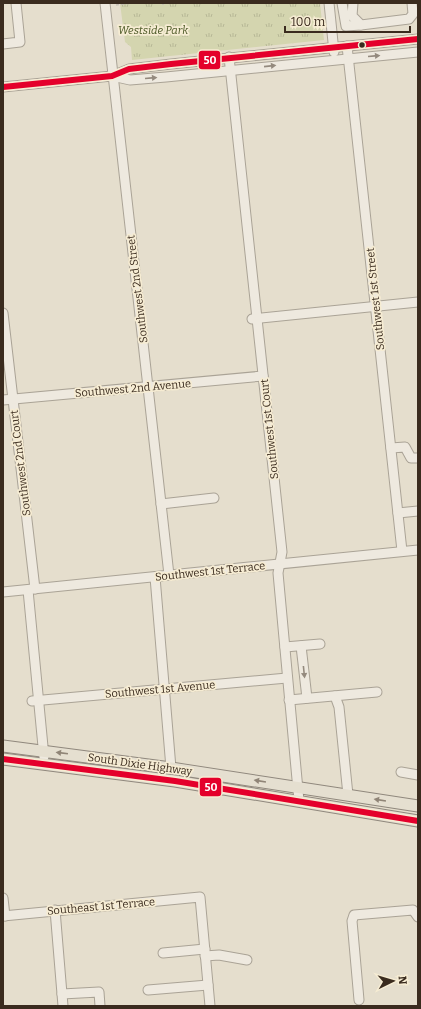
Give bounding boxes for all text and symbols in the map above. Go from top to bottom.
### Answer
scale bar [285,8,410,34]
text: 100 m [291,15,326,29]
park label: Westside Park [118,24,189,37]
unlabelled marker [357,40,367,50]
line badge: 50 [198,50,221,70]
one-way arrow [368,53,381,60]
text: 50 [203,54,217,67]
one-way arrow [264,63,276,70]
one-way arrow [145,75,157,81]
street label: Southwest 2nd Street [124,234,151,344]
street label: Southwest 1st Street [364,247,387,351]
street label: Southwest 2nd Avenue [74,377,192,400]
street label: Southwest 1st Court [258,378,281,480]
street label: Southwest 2nd Court [8,409,33,517]
street label: Southwest 1st Terrace [154,559,266,584]
one-way arrow [301,666,307,678]
street label: Southwest 1st Avenue [104,678,216,701]
one-way arrow [56,750,68,757]
street label: South Dixie Highway [87,751,193,778]
line badge: 50 [199,777,222,797]
one-way arrow [254,778,266,784]
text: 50 [204,781,218,794]
one-way arrow [373,797,386,803]
street label: Southeast 1st Terrace [47,895,156,918]
north arrow [373,961,413,1001]
text: N [396,975,409,985]

